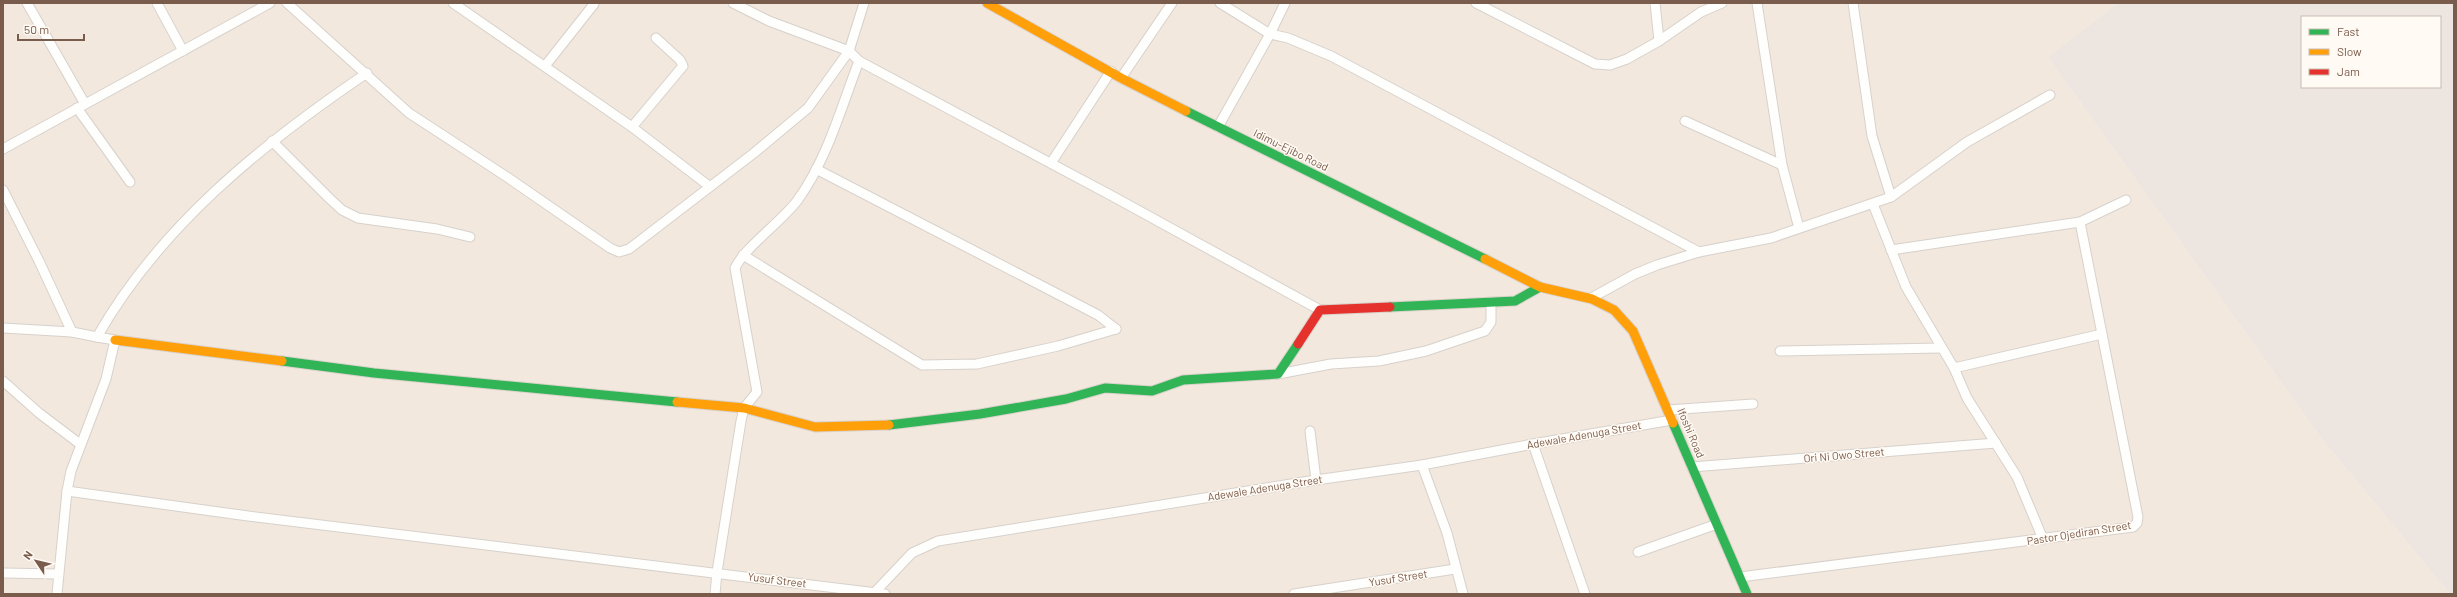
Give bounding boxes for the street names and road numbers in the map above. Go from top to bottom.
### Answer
street label: Idimu-Ejibo Road [1252,126,1331,173]
street label: Ifoshi Road [1675,406,1708,460]
street label: Adewale Adenuga Street [1526,418,1642,451]
street label: Ori Ni Owo Street [1803,444,1885,465]
street label: Adewale Adenuga Street [1206,472,1323,503]
street label: Pastor Ojediran Street [2026,518,2132,547]
street label: Yusuf Street [1368,566,1428,589]
street label: Yusuf Street [747,569,807,590]

